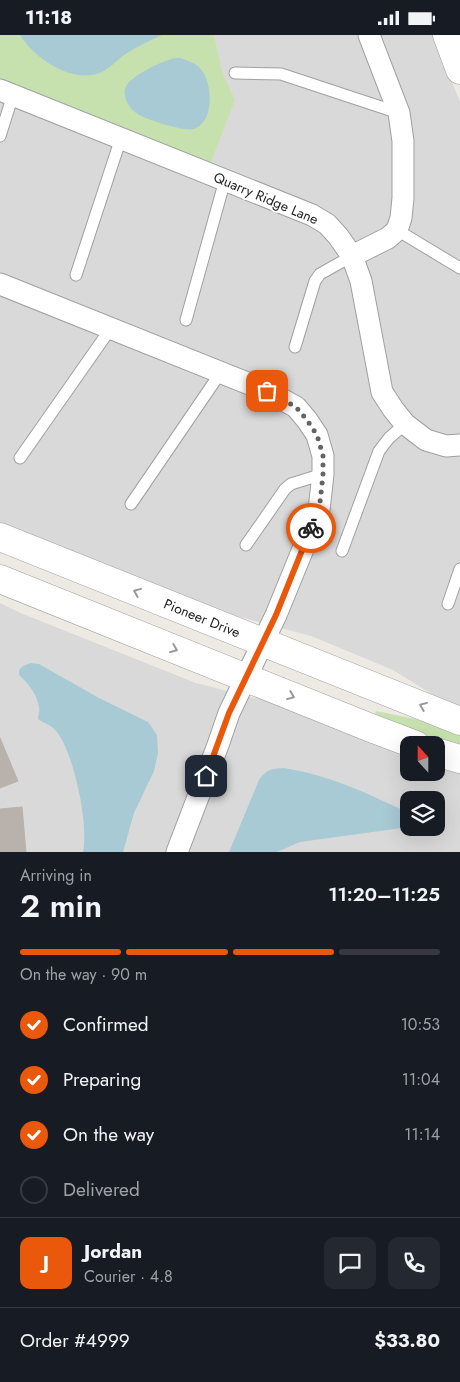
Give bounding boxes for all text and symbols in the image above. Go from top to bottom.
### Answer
text: 11:18 [25,4,72,31]
street label: Quarry Ridge Lane [211,167,321,229]
pin [246,370,288,412]
icon: bag [253,377,281,405]
courier [286,503,336,553]
icon: bike [297,514,325,542]
one-way arrow [133,587,142,598]
street label: Pioneer Drive [161,594,243,642]
one-way arrow [169,644,177,654]
one-way arrow [286,690,295,700]
one-way arrow [419,702,428,713]
north arrow [400,736,445,781]
map controls [400,736,445,836]
pin [185,755,227,797]
icon: home [192,762,220,790]
button: layers [400,791,445,836]
text: Arriving in [20,864,92,887]
text: 11:20–11:25 [328,881,440,908]
text: 2 min [20,883,102,929]
text: On the way · 90 m [20,963,147,986]
icon: check [20,1011,48,1039]
text: Confirmed [63,1011,149,1038]
text: 10:53 [401,1013,440,1036]
icon: check [20,1066,48,1094]
text: Preparing [63,1066,141,1093]
text: 11:04 [402,1068,440,1091]
icon: check [20,1121,48,1149]
text: On the way [63,1121,154,1148]
text: 11:14 [404,1123,440,1146]
text: Delivered [63,1176,140,1203]
button: chat [324,1237,376,1289]
button: phone [388,1237,440,1289]
text: Jordan [84,1238,142,1265]
text: J [43,1249,49,1276]
text: Courier · 4.8 [84,1265,173,1288]
text: Order #4999 [20,1327,130,1354]
text: $33.80 [374,1327,440,1354]

